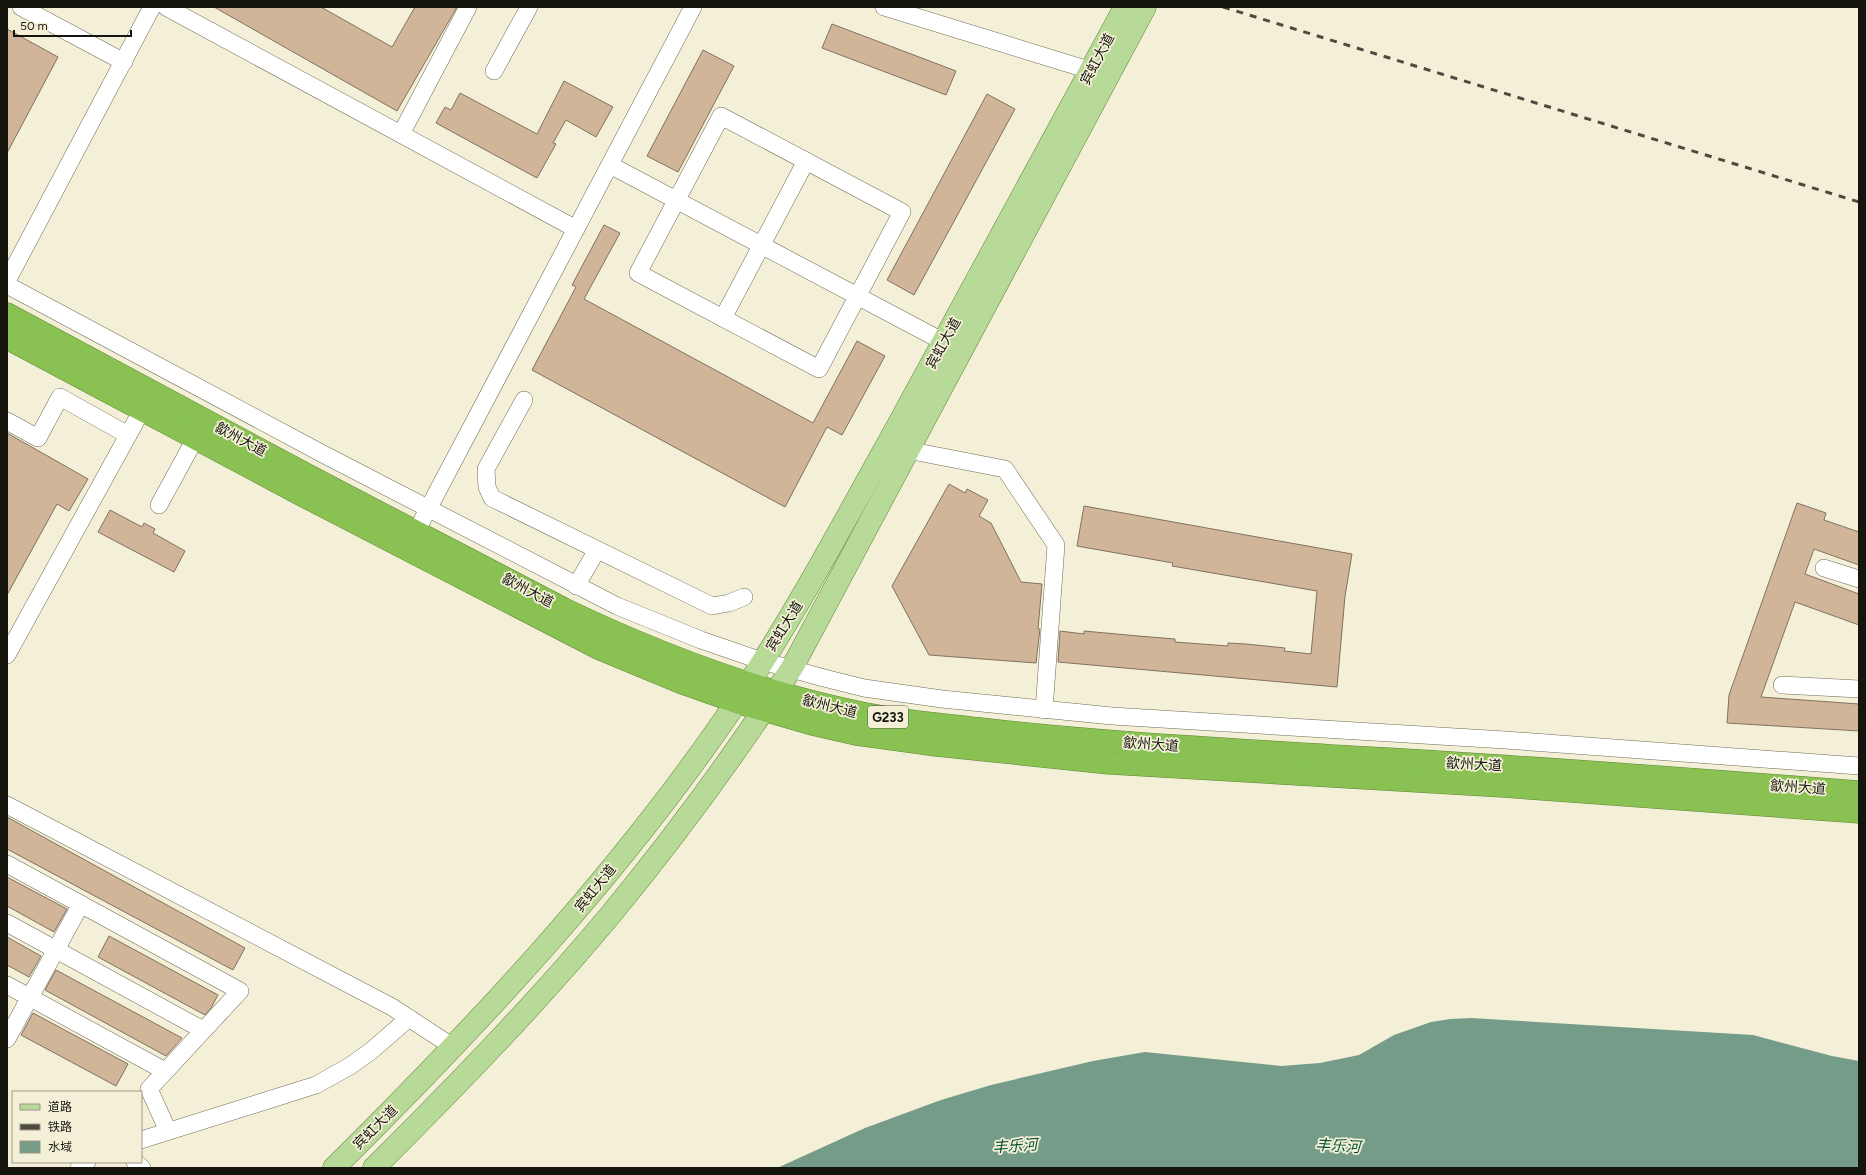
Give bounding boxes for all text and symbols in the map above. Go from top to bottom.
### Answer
scale bar [14,12,131,38]
text: 50 m [20,19,48,33]
street label: 宾虹大道 [1077,31,1118,88]
street label: 宾虹大道 [922,315,964,372]
street label: 歙州大道 [212,419,269,460]
street label: 歙州大道 [499,570,556,611]
street label: 宾虹大道 [762,598,806,655]
street label: 歙州大道 [801,691,859,722]
road number: G233 [868,706,908,728]
street label: 歙州大道 [1122,734,1179,755]
street label: 歙州大道 [1446,755,1502,774]
street label: 歙州大道 [1769,777,1826,798]
street label: 宾虹大道 [571,861,620,915]
legend [12,1091,142,1163]
text: 道路 [48,1100,72,1114]
street label: 宾虹大道 [350,1102,401,1153]
text: 铁路 [48,1120,72,1134]
water label: 丰乐河 [992,1135,1041,1157]
water label: 丰乐河 [1315,1136,1364,1156]
text: 水域 [48,1140,72,1154]

